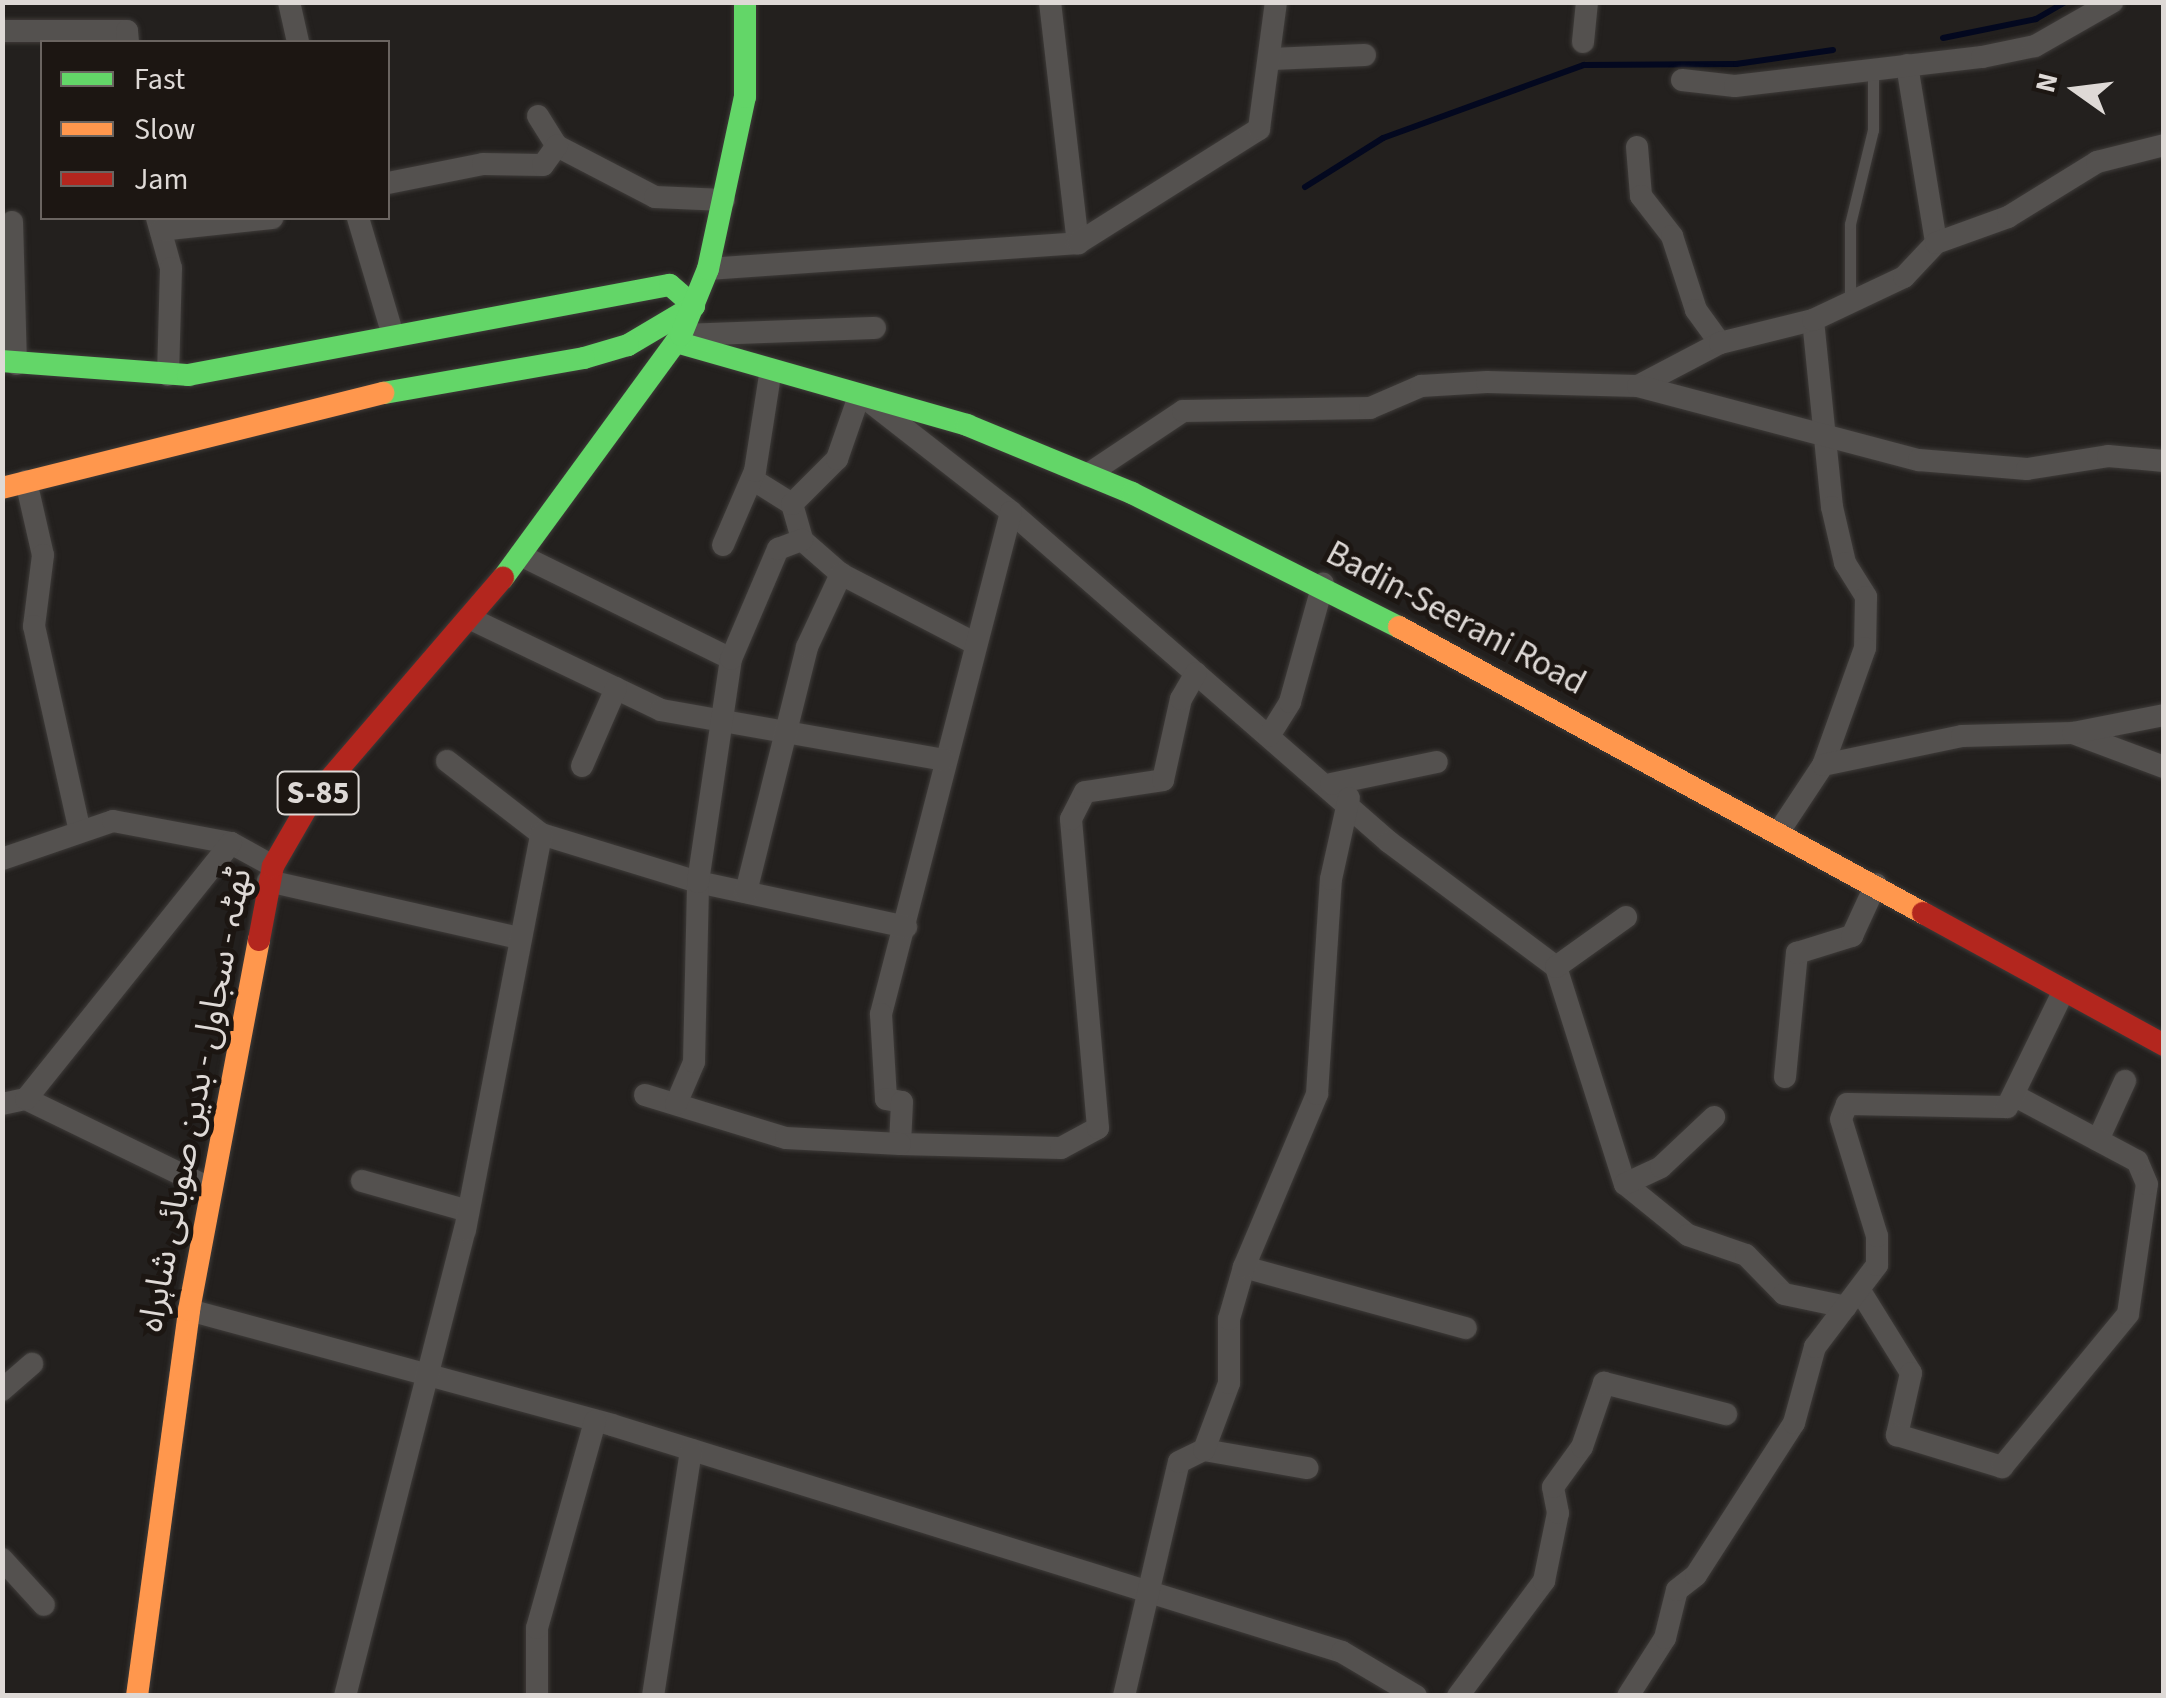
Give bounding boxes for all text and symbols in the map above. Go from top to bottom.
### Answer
legend [40,40,390,220]
north arrow [2026,40,2126,140]
text: Fast [134,58,185,101]
text: N [2025,69,2069,97]
text: Slow [134,108,195,151]
text: Jam [134,158,188,201]
street label: Badin-Seerani Road [1319,532,1593,704]
road number: S-85 [276,766,360,820]
street label: ٹھٹہ - سجاول - بدین صوبائی شاہراہ [129,865,261,1335]

